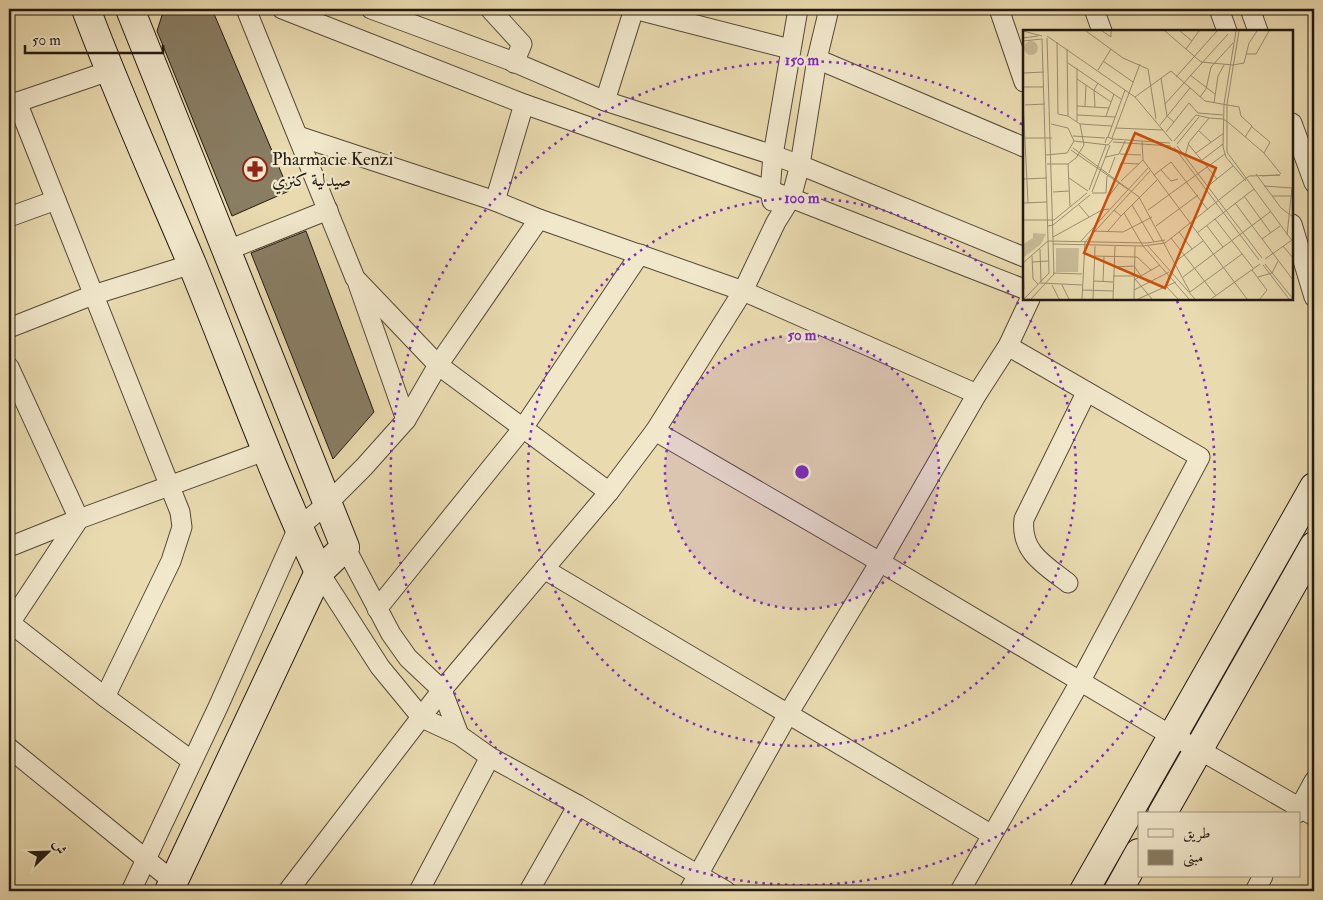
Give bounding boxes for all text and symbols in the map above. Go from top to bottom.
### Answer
scale bar [25,22,162,54]
inset map [1023,30,1293,300]
text: 50 m [32,31,61,50]
text: 150 m [785,51,819,70]
place label: Pharmacie Kenzi صيدلية كنزي [272,148,394,195]
pharmacy icon: Pharmacie Kenzi صيدلية كنزي [242,156,268,182]
text: 100 m [784,189,820,208]
text: 50 m [788,326,817,345]
centre of rings [793,463,811,481]
legend [1138,812,1300,878]
text: طريق [1183,824,1210,843]
north arrow [22,828,72,878]
text: ش [49,837,70,857]
text: مبنى [1183,848,1203,868]

